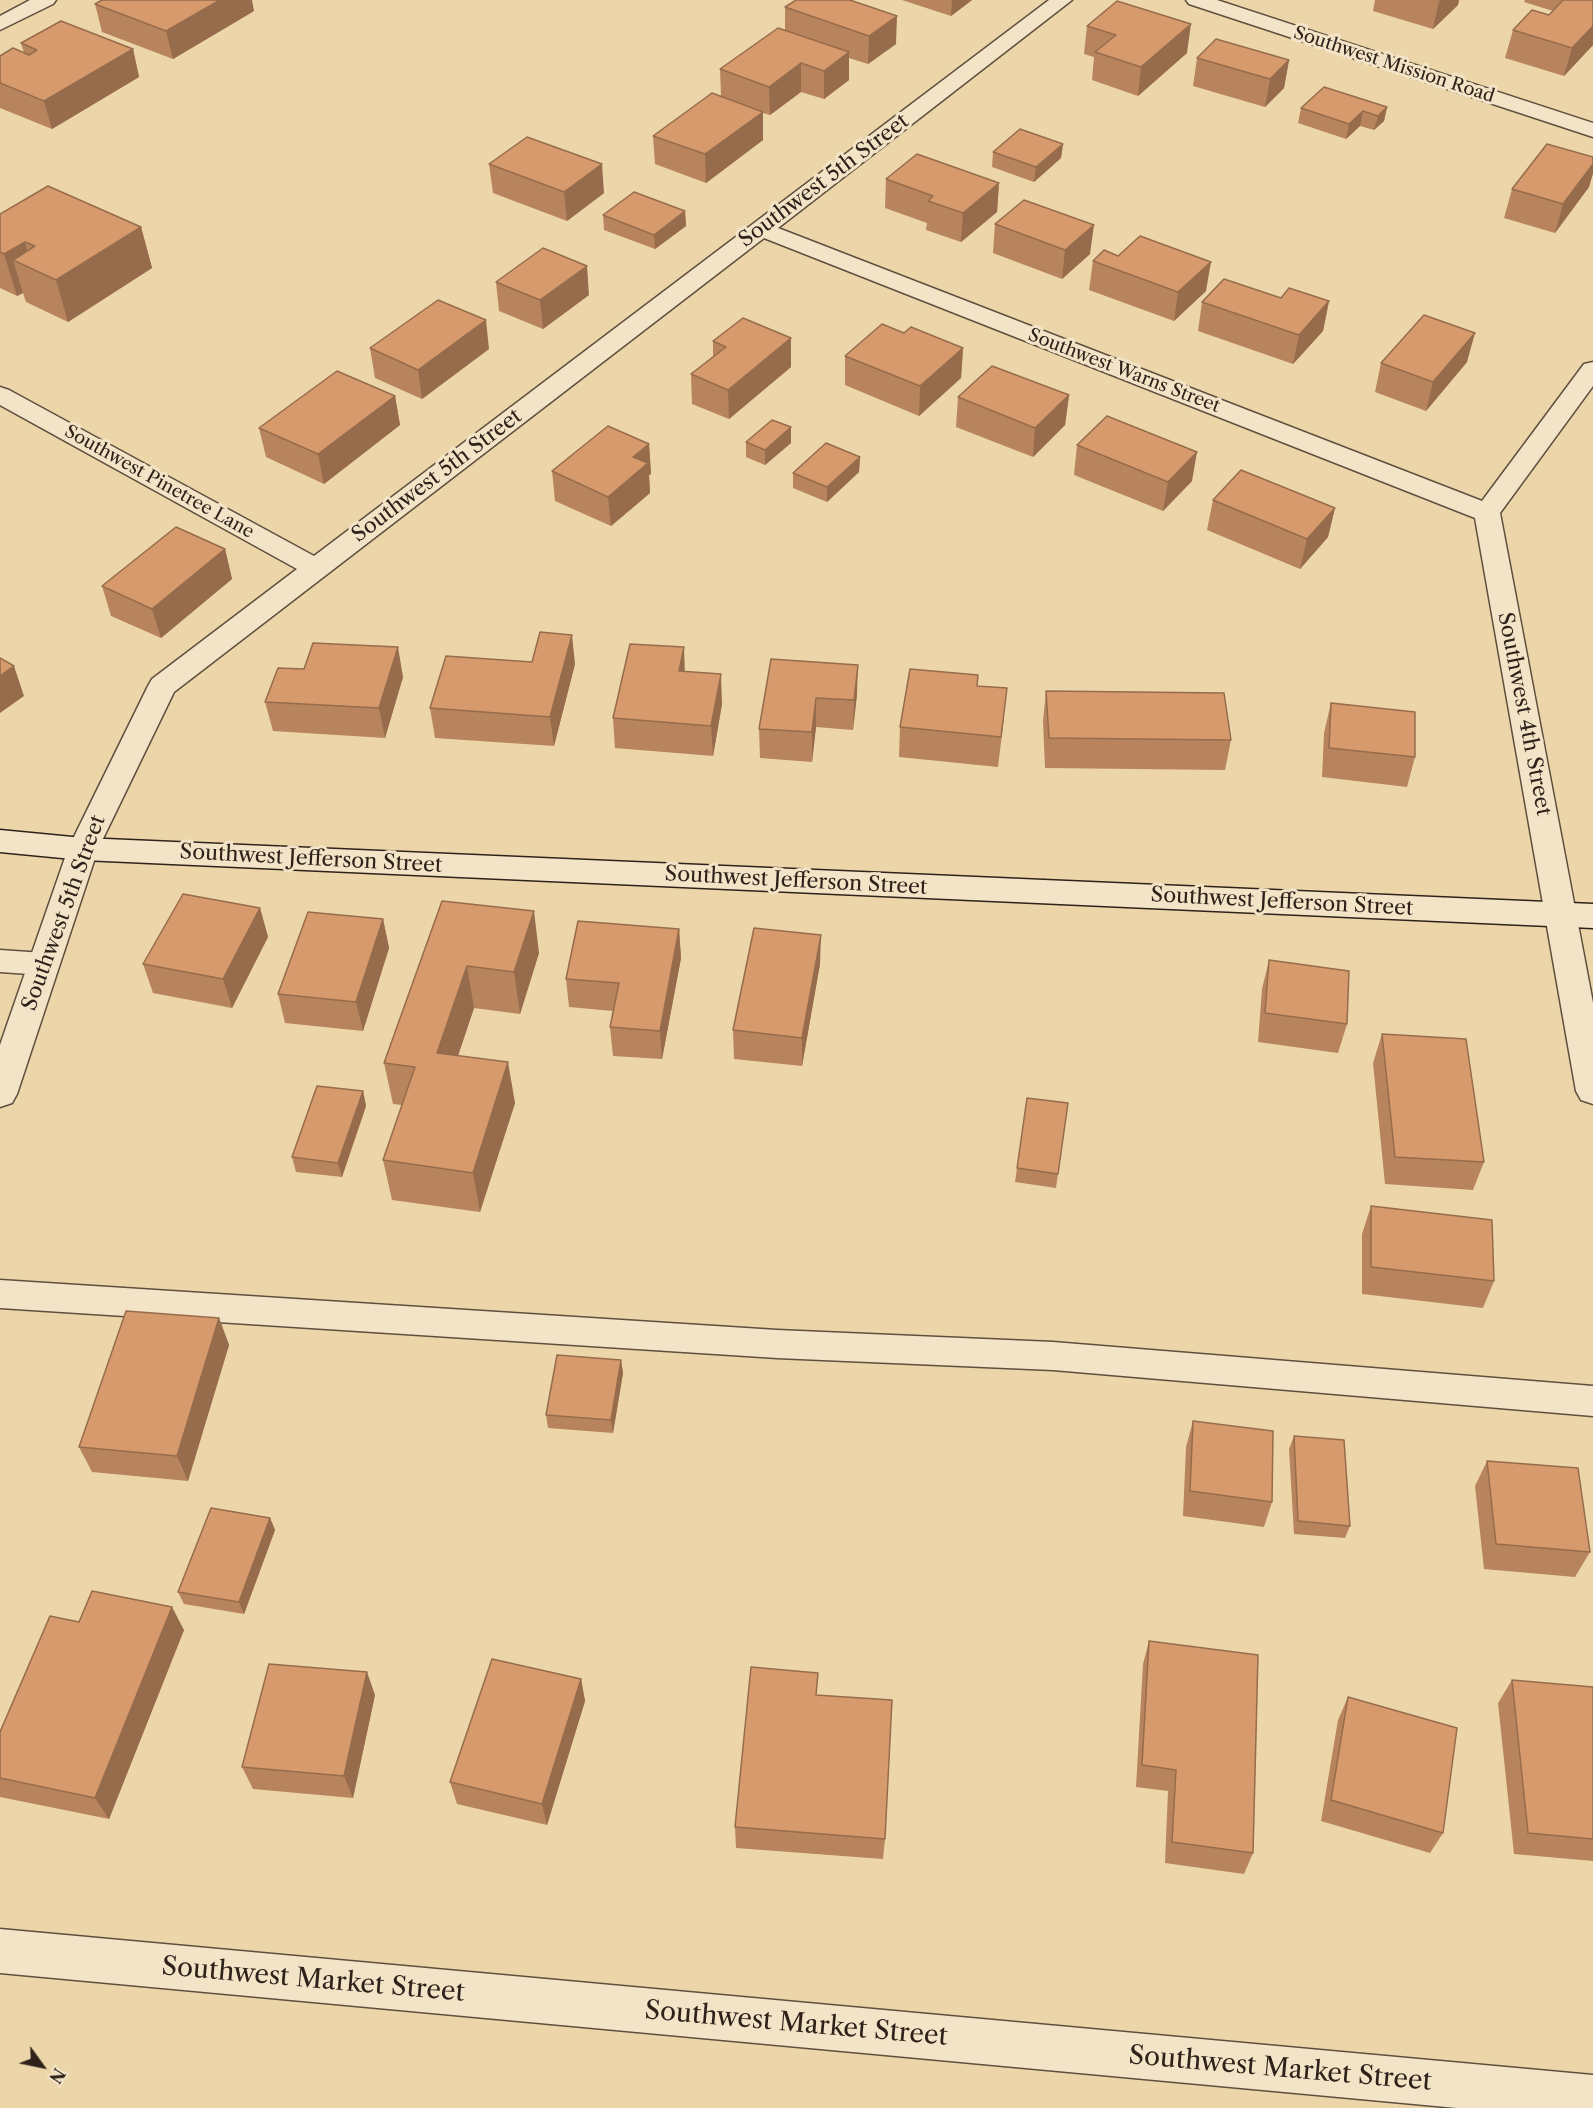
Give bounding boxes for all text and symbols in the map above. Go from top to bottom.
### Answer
street label: Southwest Mission Road [1291,22,1497,108]
street label: Southwest 5th Street [734,109,914,253]
street label: Southwest Warns Street [1025,324,1223,418]
street label: Southwest 5th Street [347,404,527,548]
street label: Southwest Pinetree Lane [60,421,258,543]
street label: Southwest 4th Street [1492,610,1556,818]
street label: Southwest 5th Street [17,812,111,1014]
street label: Southwest Jefferson Street [179,840,443,878]
street label: Southwest Jefferson Street [664,862,928,900]
street label: Southwest Jefferson Street [1150,883,1414,921]
street label: Southwest Market Street [160,1951,466,2009]
street label: Southwest Market Street [643,1995,949,2053]
north arrow [12,2036,72,2096]
street label: Southwest Market Street [1127,2040,1433,2098]
text: N [45,2065,69,2087]

